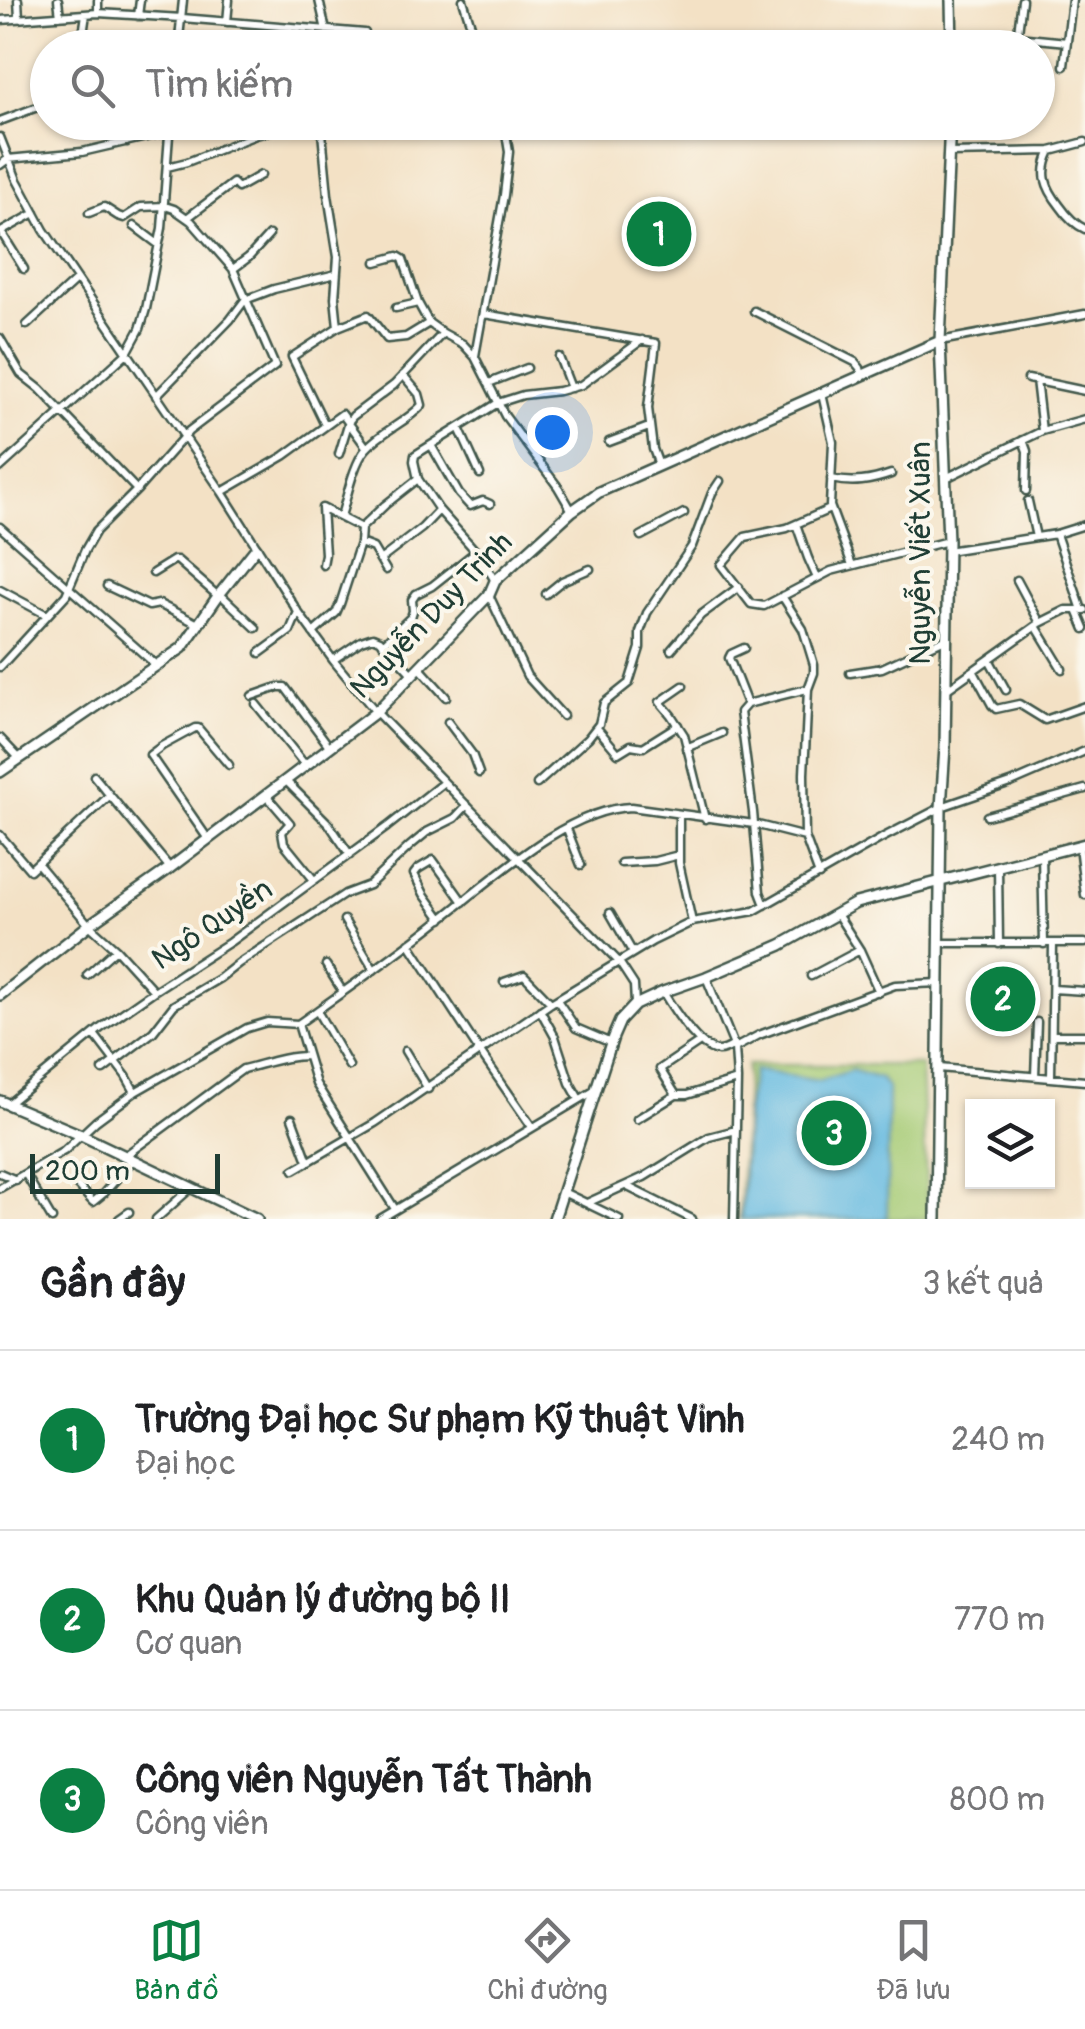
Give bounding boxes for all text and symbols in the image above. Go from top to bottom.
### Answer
search box [30,30,1055,140]
icon: search [65,58,120,113]
text: Tìm kiếm [145,61,293,109]
pin: 1 [626,196,692,272]
your location [527,407,578,458]
street label: Nguyễn Viết Xuân [902,441,939,665]
street label: Nguyễn Duy Trinh [342,524,520,707]
street label: Ngô Quyền [145,871,280,978]
pin: 2 [970,962,1036,1036]
pin: 3 [802,1096,866,1170]
map controls [965,1099,1055,1189]
button: layers [965,1099,1055,1189]
scale bar [30,1149,220,1194]
text: 200 m [45,1154,130,1189]
text: Gần đây [40,1258,185,1310]
text: 3 kết quả [923,1264,1045,1304]
text: Trường Đại học Sư phạm Kỹ thuật Vinh [135,1396,745,1444]
text: 1 [66,1420,79,1460]
text: 240 m [951,1420,1045,1460]
text: Đại học [135,1444,236,1484]
text: Khu Quản lý đường bộ II [135,1576,510,1624]
text: 2 [64,1600,81,1640]
text: 770 m [954,1600,1045,1640]
text: Cơ quan [135,1624,242,1664]
text: Công viên Nguyễn Tất Thành [135,1756,592,1804]
text: 3 [64,1780,81,1820]
text: 800 m [950,1780,1045,1820]
text: Công viên [135,1804,269,1844]
tab: Bản đồ [134,1913,219,2008]
tab: Chỉ đường [487,1913,608,2008]
tab: Đã lưu [876,1913,951,2008]

